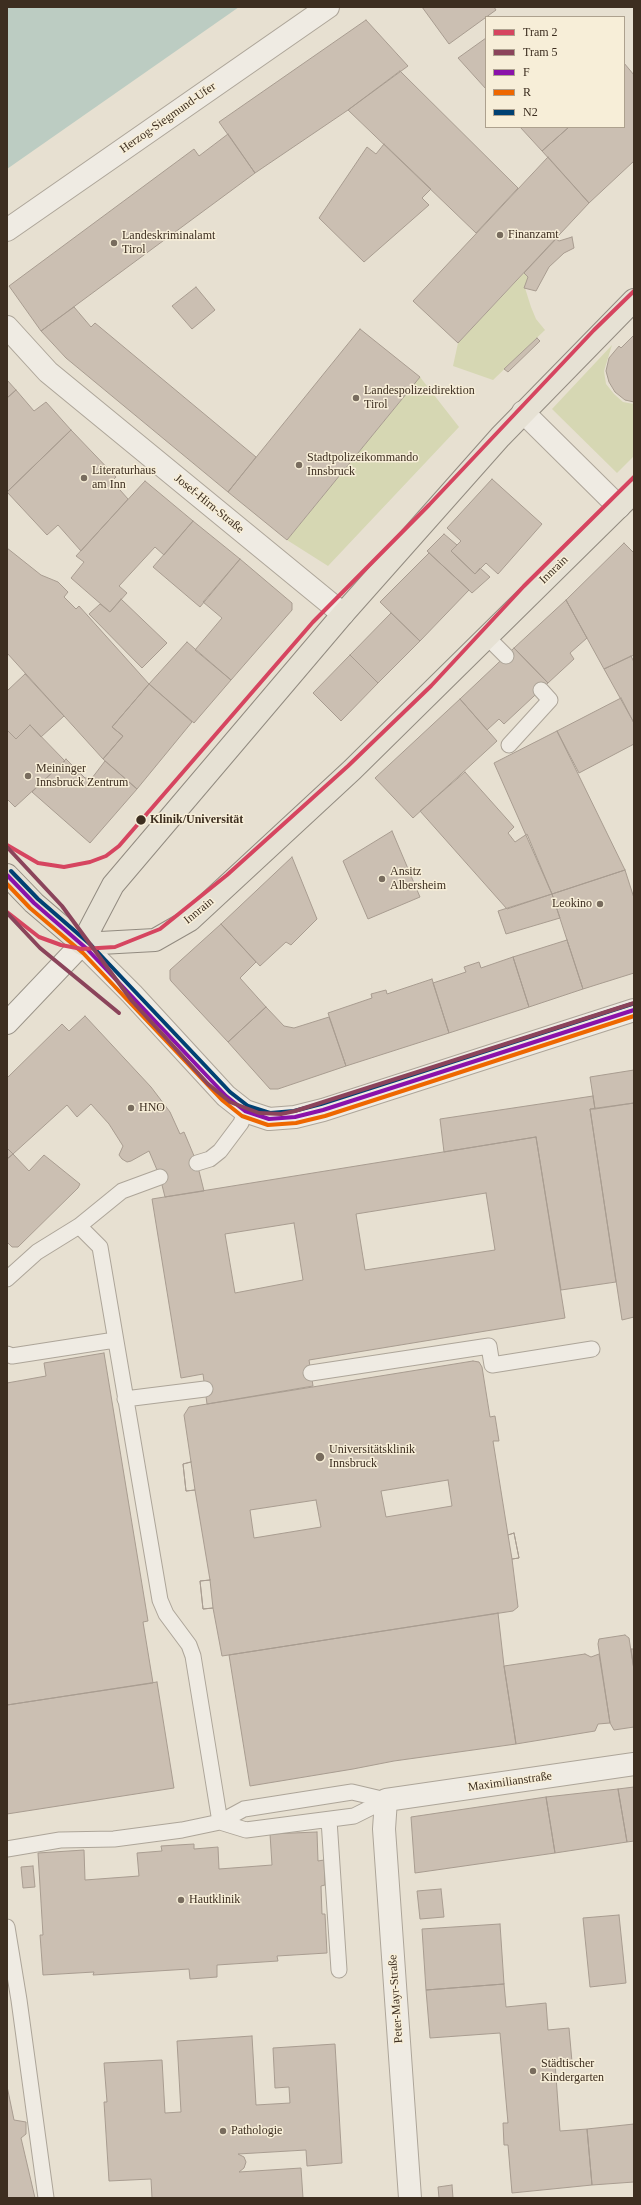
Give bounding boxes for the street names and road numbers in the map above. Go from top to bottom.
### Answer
street label: Herzog-Siegmund-Ufer [117,79,219,157]
street label: Josef-Hirn-Straße [171,472,247,536]
street label: Innrain [537,553,571,587]
street label: Innrain [181,895,217,927]
street label: Maximilianstraße [467,1769,553,1795]
street label: Peter-Mayr-Straße [386,1954,406,2044]

